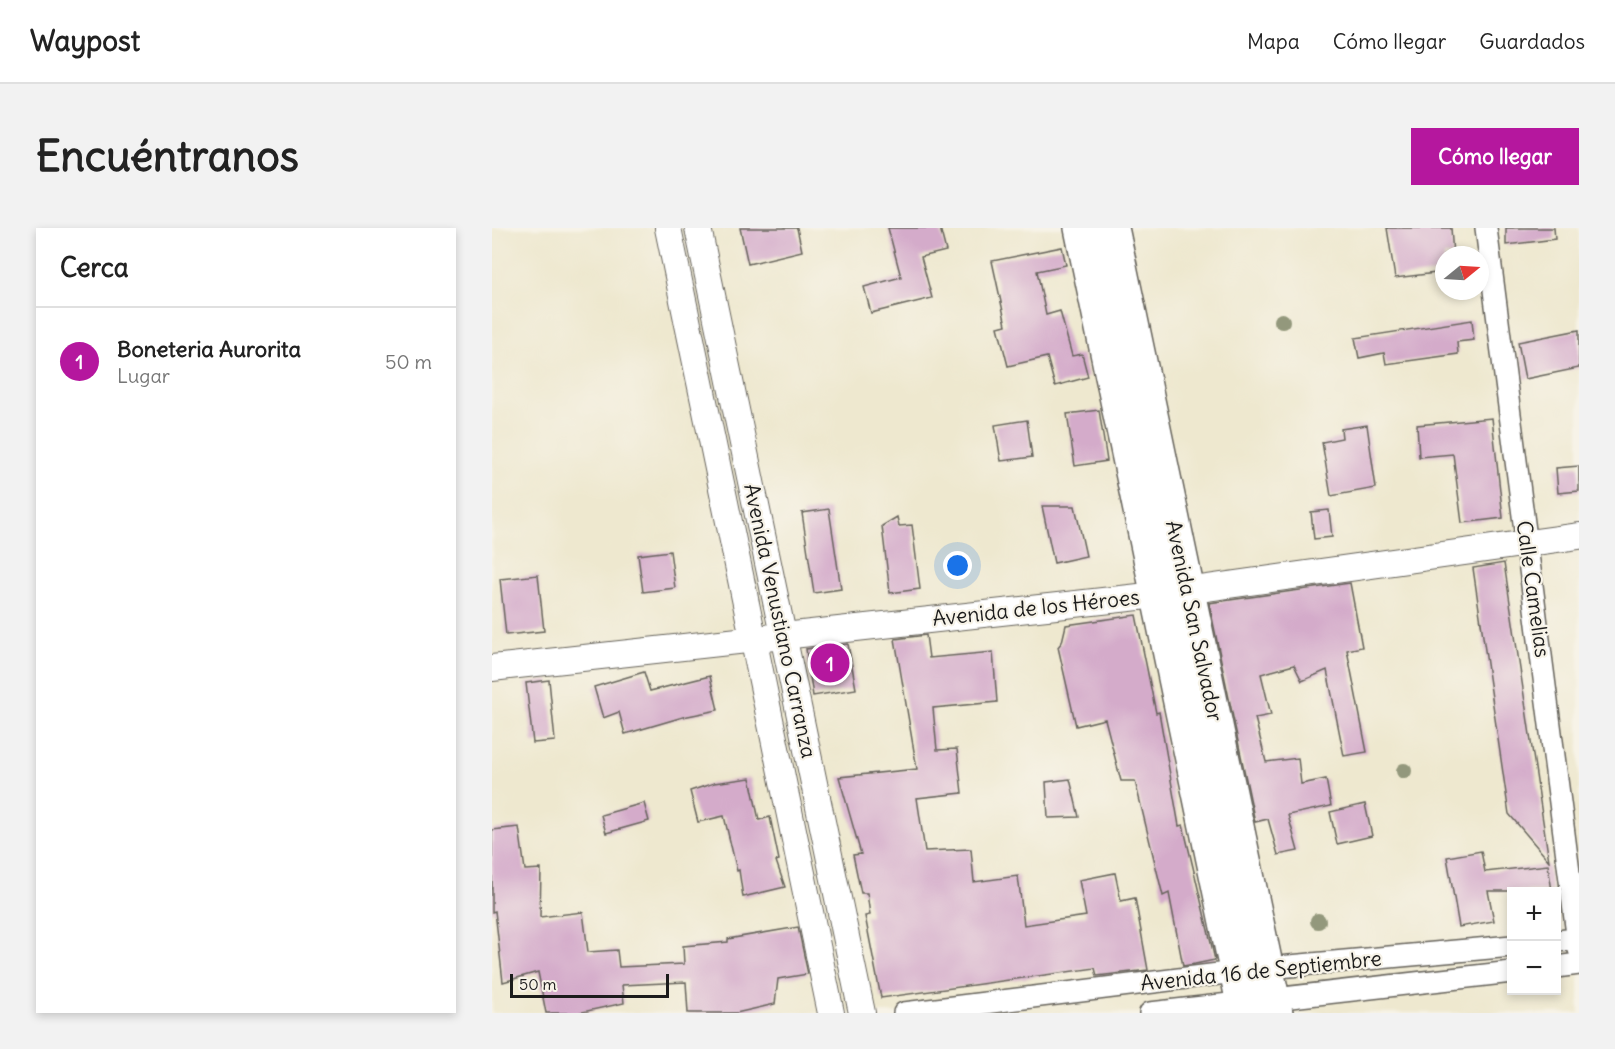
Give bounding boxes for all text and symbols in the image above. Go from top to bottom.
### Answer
text: Waypost [30,23,140,59]
text: Mapa [1247,28,1300,55]
text: Cómo llegar [1333,28,1446,55]
text: Guardados [1479,28,1585,55]
button: Cómo llegar [1411,128,1579,185]
text: Encuéntranos [36,130,299,182]
north arrow [1435,246,1489,300]
text: Cerca [60,251,129,284]
text: Boneteria Aurorita [117,335,301,363]
text: 1 [76,349,83,374]
text: 50 m [385,349,432,374]
text: Lugar [117,363,170,388]
street label: Avenida Venustiano Carranza [738,481,823,761]
street label: Avenida San Salvador [1160,518,1229,724]
street label: Calle Camelias [1511,519,1556,659]
your location [943,551,972,580]
street label: Avenida de los Héroes [931,583,1141,632]
pin: 1 [810,640,850,686]
map controls [1507,887,1561,995]
button: + [1507,887,1561,941]
button: − [1507,941,1561,995]
street label: Avenida 16 de Septiembre [1139,944,1383,997]
scale bar [510,971,669,998]
text: 50 m [519,974,557,994]

